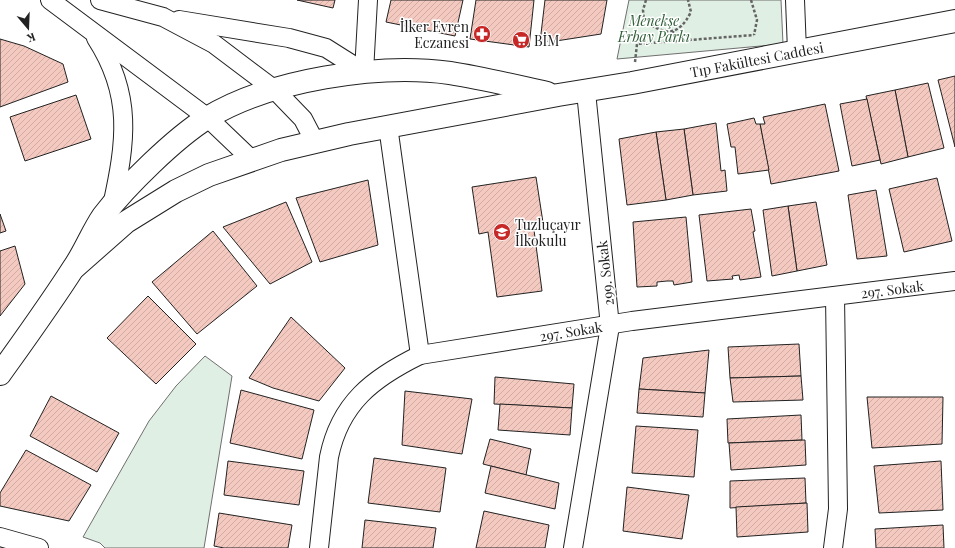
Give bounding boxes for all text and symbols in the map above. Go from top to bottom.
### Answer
north arrow [8,8,48,48]
park label: Menekşe Erbay Parkı [617,11,690,46]
place label: İlker Evren Eczanesi [400,17,470,52]
pharmacy icon: İlker Evren Eczanesi [472,24,492,44]
text: K [25,30,38,46]
supermarket icon: BİM [511,30,531,50]
place label: BİM [534,31,560,50]
street label: Tıp Fakültesi Caddesi [688,37,825,81]
place label: Tuzluçayır İlkokulu [515,215,581,250]
school or university icon: Tuzluçayır İlkokulu [492,222,512,242]
street label: 299. Sokak [592,239,618,306]
street label: 297. Sokak [860,275,925,302]
street label: 297. Sokak [538,316,604,345]

